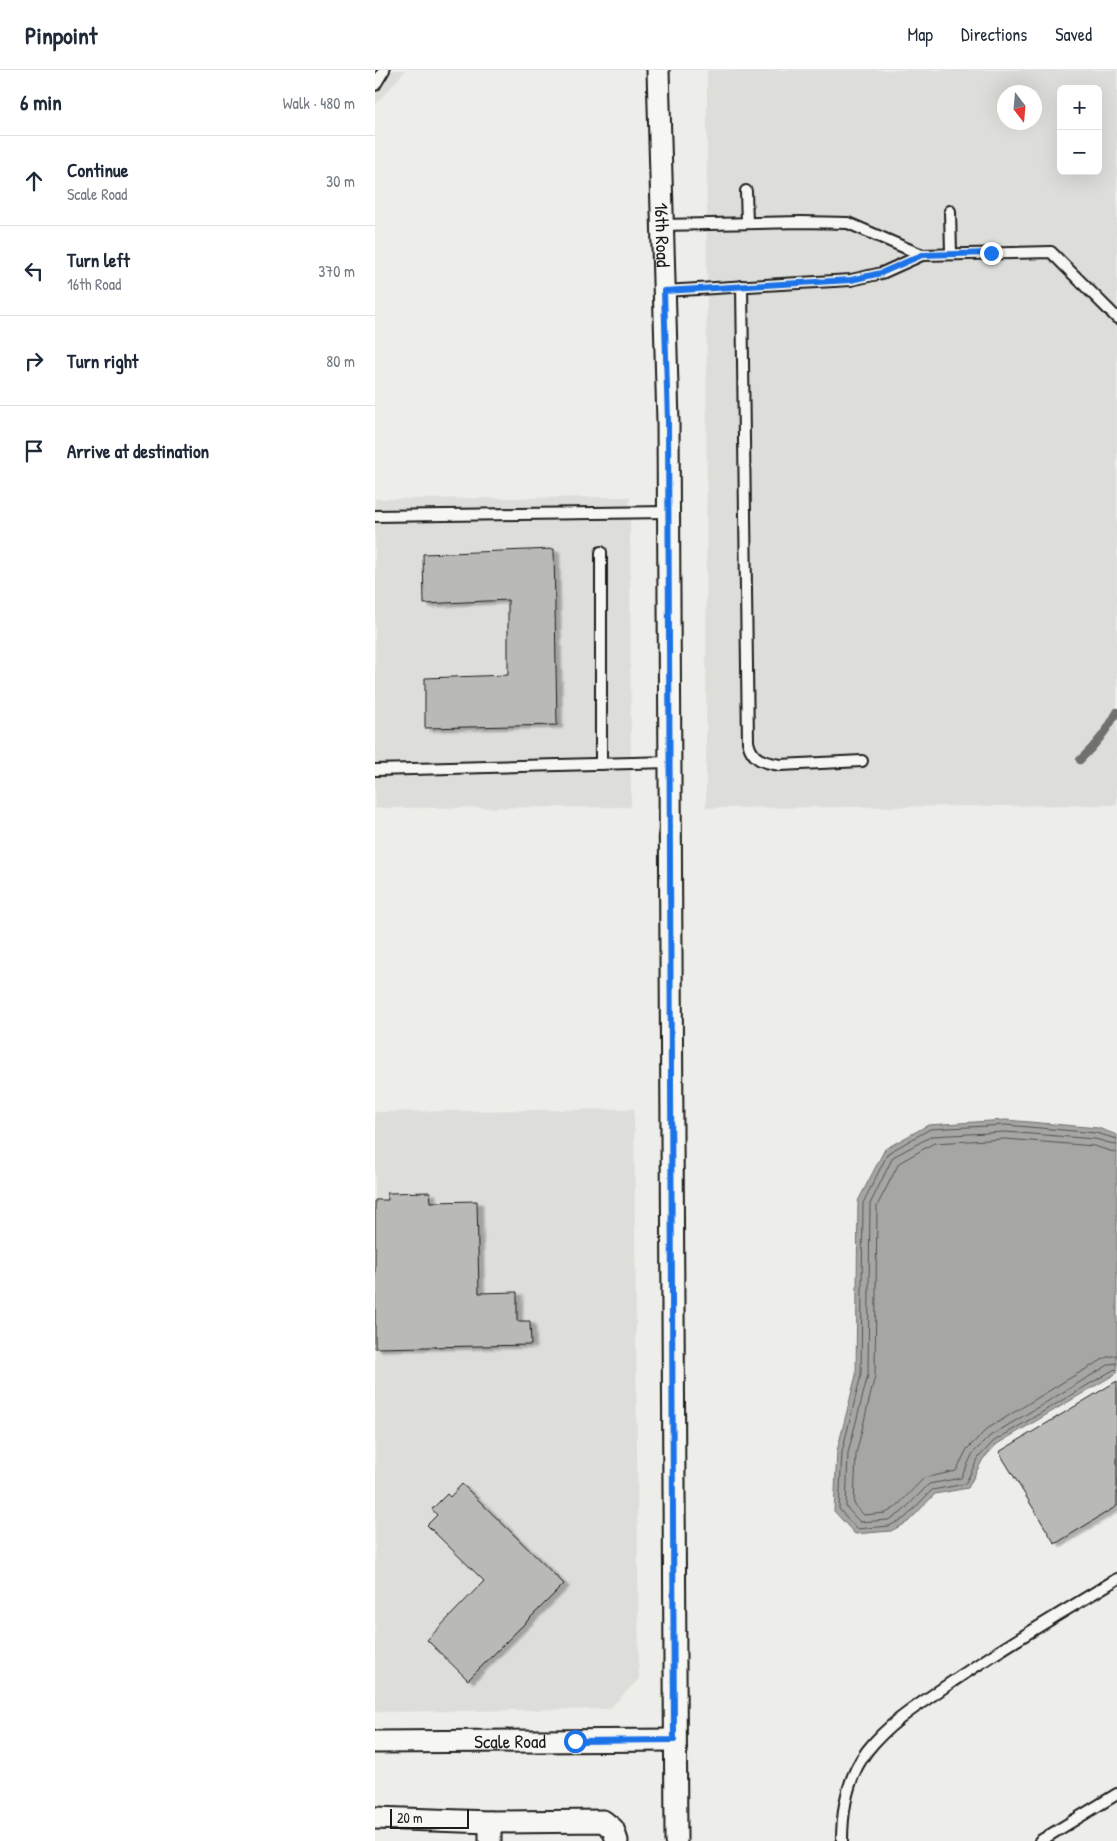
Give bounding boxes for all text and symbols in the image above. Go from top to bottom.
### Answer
text: Pinpoint [25,19,97,51]
text: Map [908,22,933,47]
text: Directions [961,22,1027,47]
text: Saved [1055,22,1092,47]
north arrow [997,85,1042,130]
map controls [1057,85,1102,175]
button: + [1057,85,1102,130]
text: 6 min [20,88,62,117]
text: Walk · 480 m [283,92,355,114]
button: − [1057,130,1102,175]
text: Continue [67,157,128,183]
icon: ahead [20,167,48,195]
text: 30 m [326,170,355,192]
text: Scale Road [67,183,127,205]
street label: 16th Road [649,202,677,268]
route end [980,242,1003,265]
text: Turn left [67,247,130,273]
icon: left [20,257,48,285]
text: 370 m [318,260,355,282]
text: 16th Road [67,273,121,295]
icon: right [20,347,48,375]
text: Turn right [67,348,138,374]
text: 80 m [326,350,355,372]
icon: arrive [20,437,48,465]
text: Arrive at destination [67,438,209,464]
street label: Scale Road [474,1728,547,1754]
route start [564,1730,587,1753]
scale bar [390,1806,469,1829]
text: 20 m [397,1808,423,1827]

